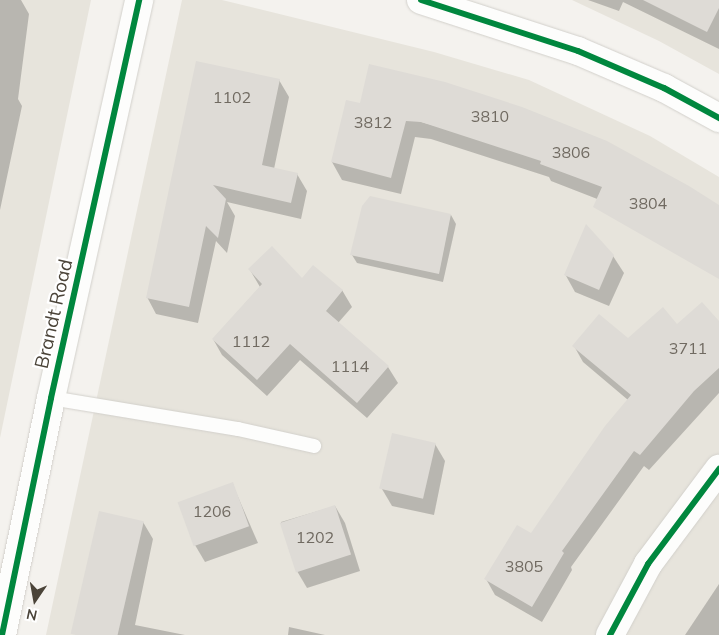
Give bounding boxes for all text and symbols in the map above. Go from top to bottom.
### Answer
house number: 1102 [213,87,251,107]
house number: 3810 [471,106,509,126]
house number: 3812 [354,112,392,132]
house number: 3806 [552,142,590,162]
house number: 3804 [629,193,667,213]
street label: Brandt Road [30,257,78,371]
house number: 1112 [232,331,270,351]
house number: 3711 [669,338,707,358]
house number: 1114 [331,356,369,376]
house number: 1206 [193,501,231,521]
house number: 1202 [296,527,334,547]
house number: 3805 [505,556,543,576]
north arrow [10,575,60,625]
text: N [25,605,39,625]

